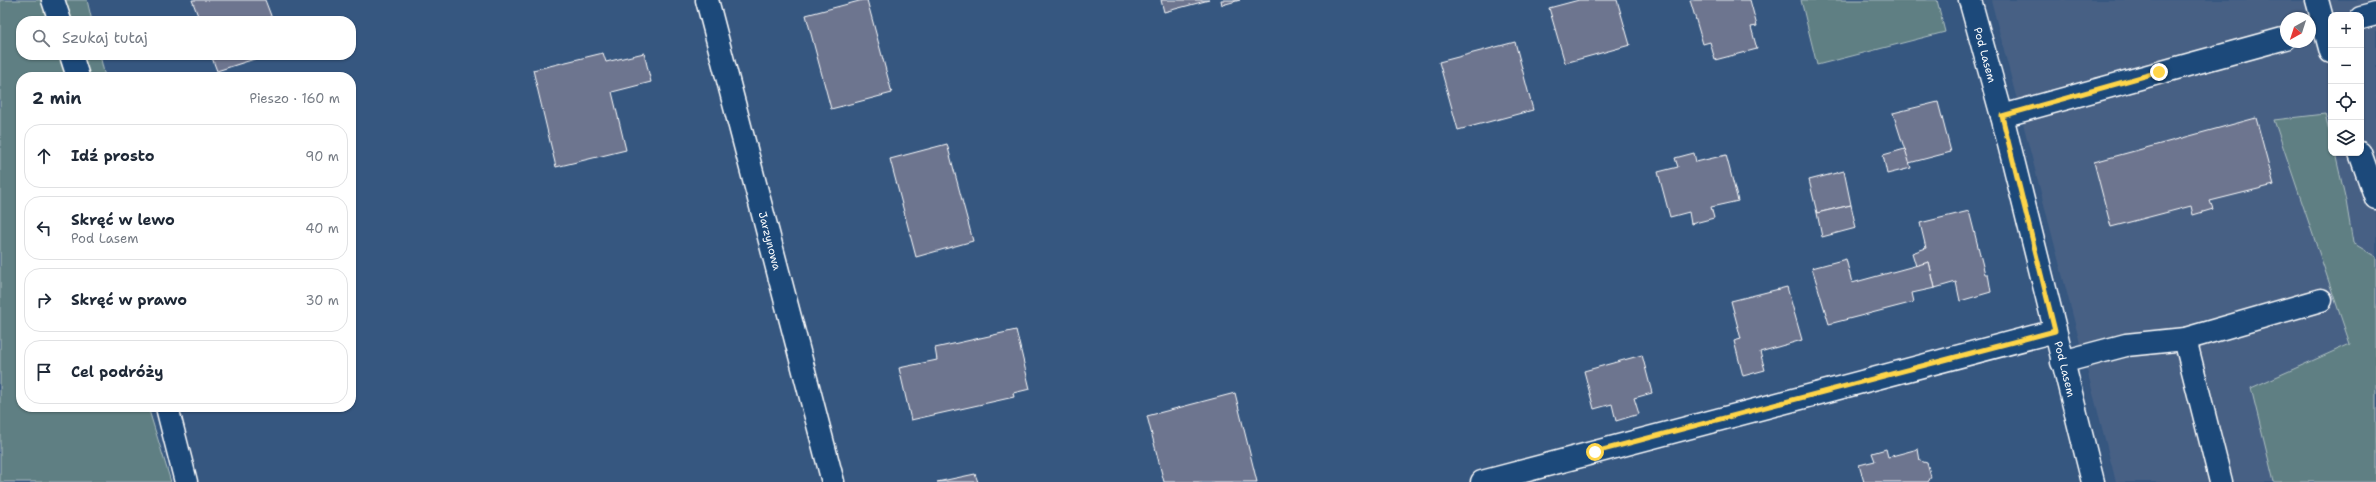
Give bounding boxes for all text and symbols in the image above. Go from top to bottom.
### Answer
north arrow [2280,12,2316,48]
map controls [2328,12,2364,156]
button: + [2328,12,2364,48]
search box [16,16,356,60]
street label: Pod Lasem [1970,26,2000,85]
icon: search [30,27,52,49]
text: Szukaj tutaj [62,28,148,48]
button: − [2328,48,2364,84]
route end [2150,63,2168,81]
button: locate [2328,84,2364,120]
text: 2 min [32,87,82,109]
text: Pieszo · 160 m [249,90,340,107]
button: layers [2328,120,2364,156]
icon: ahead [33,145,55,167]
text: Idź prosto [71,146,155,166]
text: 90 m [305,148,339,165]
text: Skręć w lewo [71,210,175,230]
street label: Jarzynowa [755,210,784,272]
icon: left [33,217,55,239]
text: 40 m [305,220,339,237]
text: Pod Lasem [71,230,138,247]
icon: right [33,289,55,311]
text: Skręć w prawo [71,290,187,310]
text: 30 m [305,292,339,309]
street label: Pod Lasem [2050,340,2079,399]
icon: arrive [33,361,55,383]
text: Cel podróży [71,362,163,382]
route start [1586,443,1604,461]

